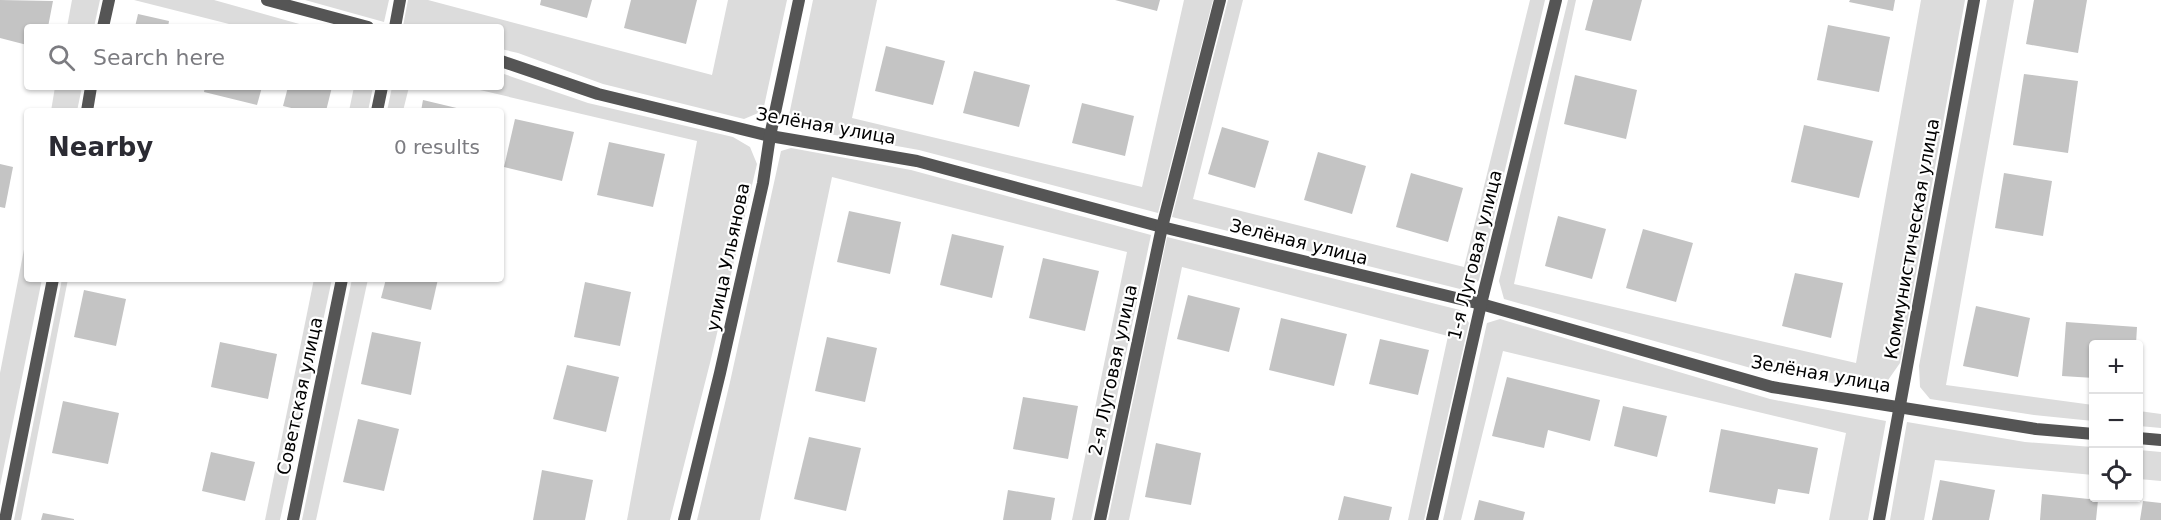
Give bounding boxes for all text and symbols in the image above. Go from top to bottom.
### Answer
search box [24,24,504,90]
icon: search [45,41,78,74]
text: Search here [93,45,225,70]
street label: Зелёная улица [754,103,898,148]
street label: Коммунистическая улица [1880,117,1943,361]
text: Nearby [48,132,153,162]
text: 0 results [394,135,480,159]
street label: 1-я Луговая улица [1443,168,1506,342]
street label: улица Ульянова [702,181,753,333]
street label: Зелёная улица [1228,214,1370,269]
street label: 2-я Луговая улица [1084,282,1141,457]
street label: Советская улица [272,315,327,477]
map controls [2089,340,2143,502]
button: + [2089,340,2143,394]
street label: Зелёная улица [1749,351,1893,396]
button: − [2089,394,2143,448]
button: locate [2089,448,2143,502]

